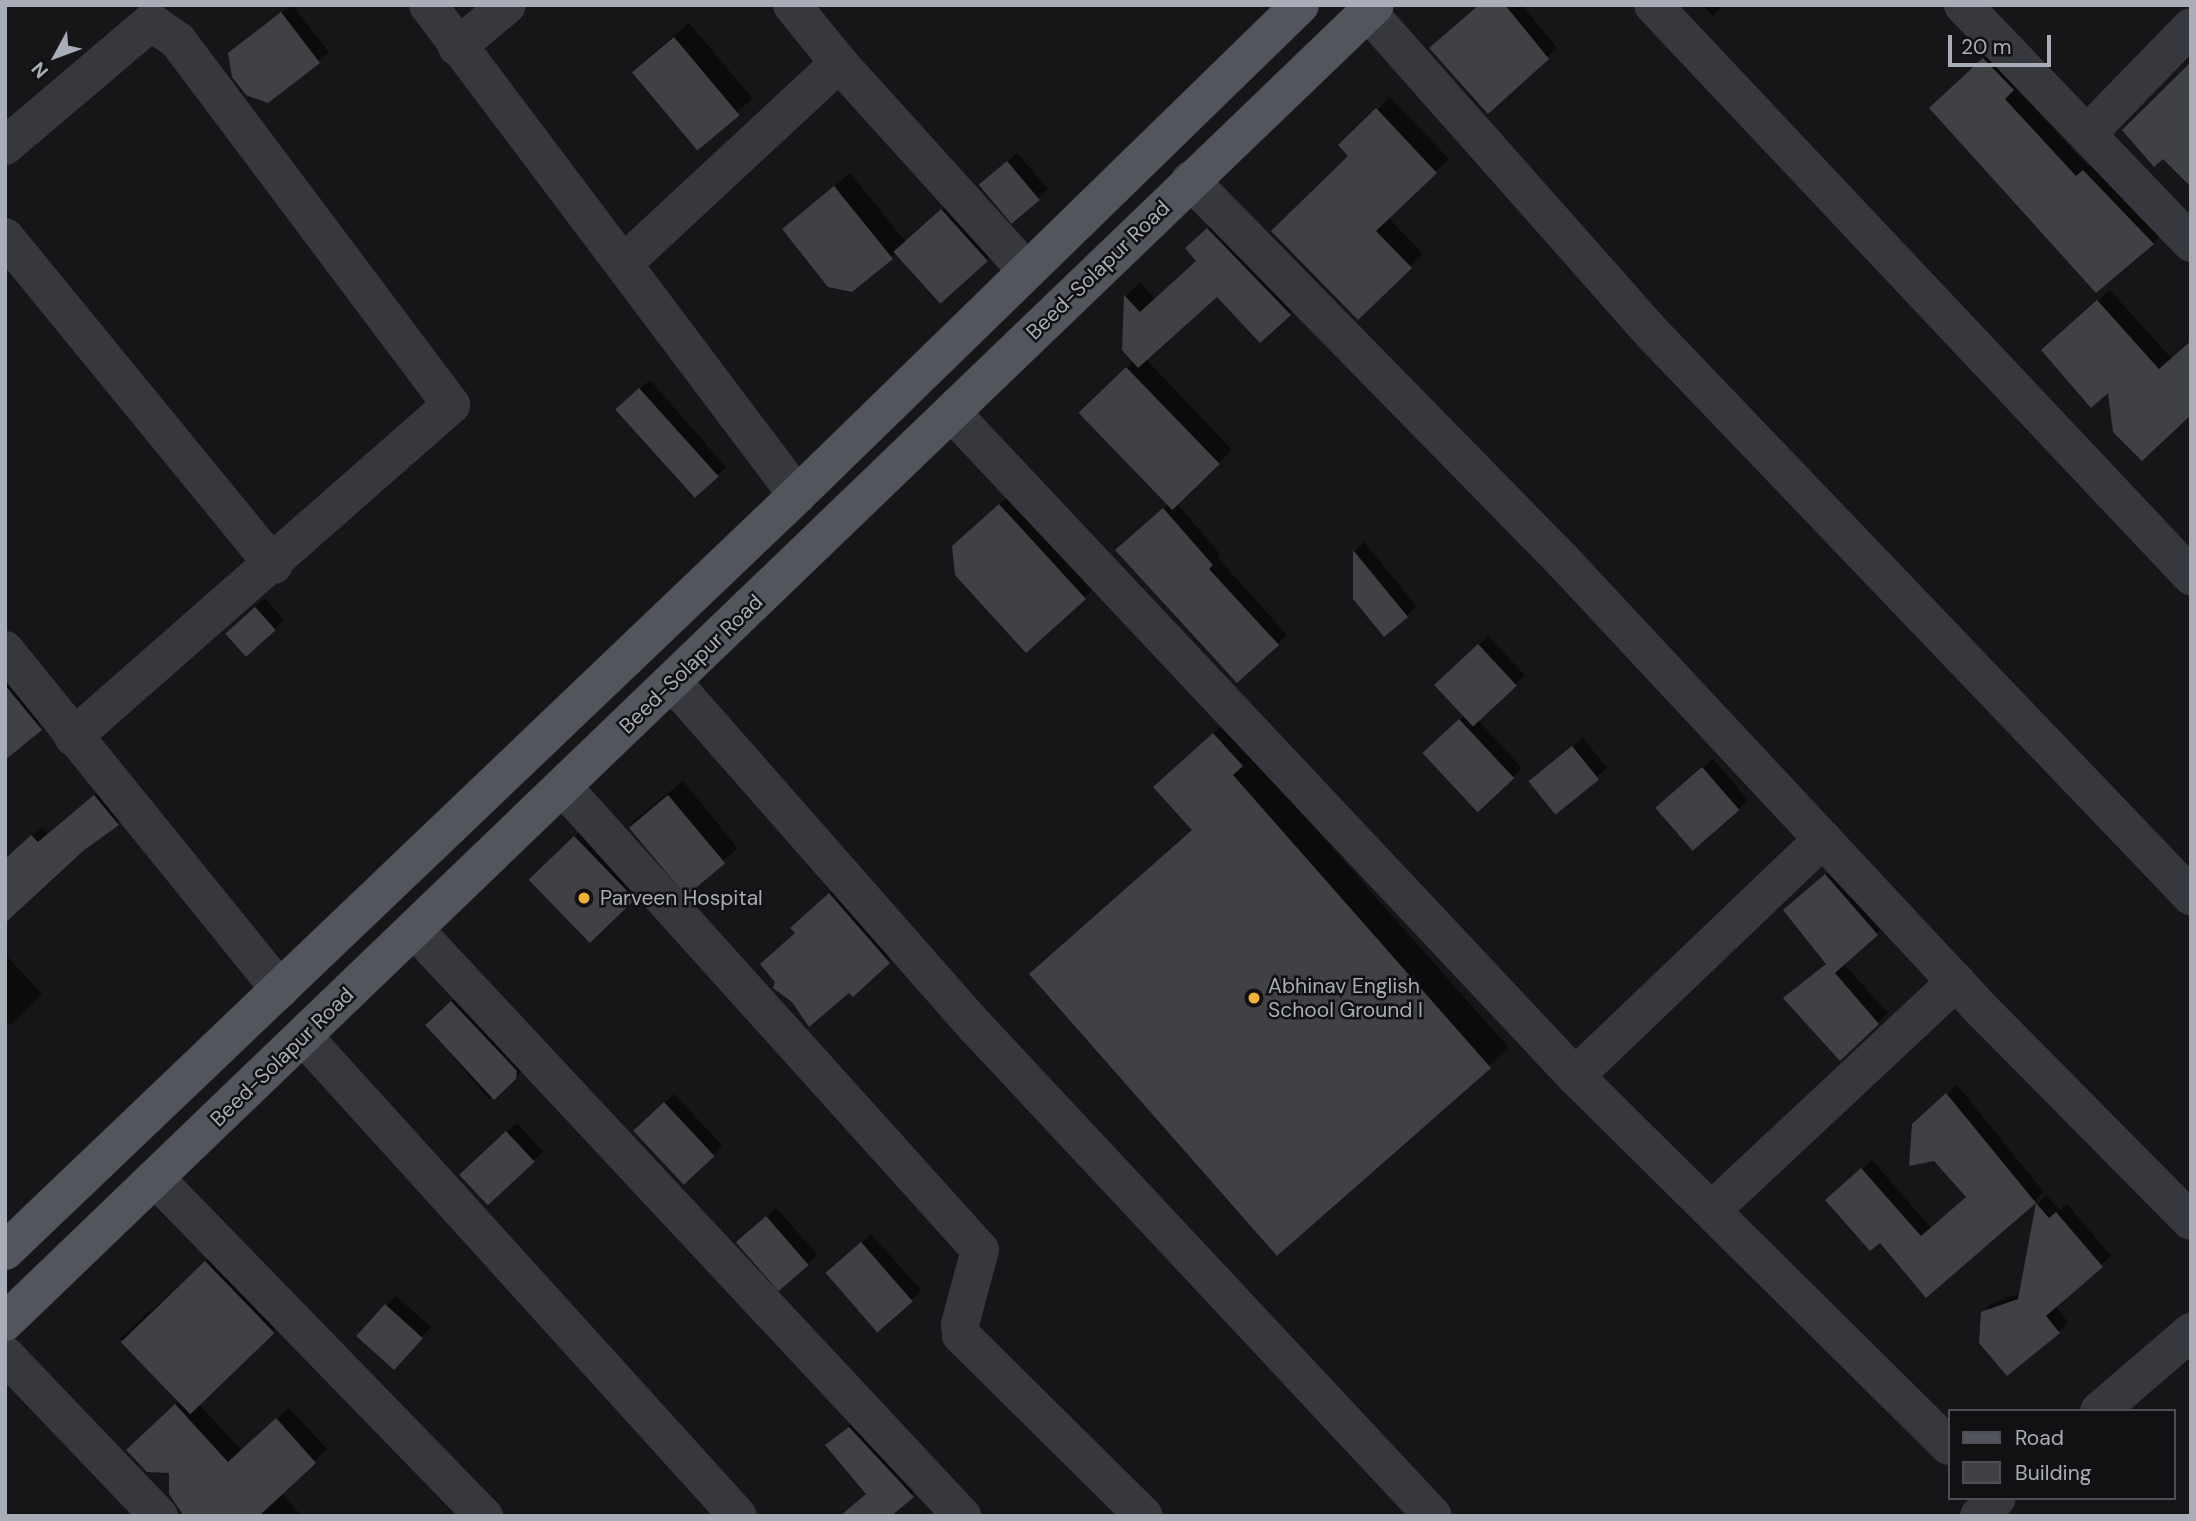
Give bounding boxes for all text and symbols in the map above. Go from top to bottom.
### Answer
north arrow [21,21,91,91]
scale bar [1951,21,2054,65]
text: 20 m [1961,33,2012,61]
text: N [26,57,54,84]
street label: Beed-Solapur Road [1021,195,1175,345]
street label: Beed-Solapur Road [614,589,768,739]
place label: Parveen Hospital [600,885,763,911]
marker: Parveen Hospital [574,888,594,908]
place label: Abhinav English School Ground I [1268,973,1423,1023]
street label: Beed-Solapur Road [205,982,359,1132]
marker: Abhinav English School Ground I [1246,990,1262,1006]
legend [1948,1409,2175,1500]
text: Road [2015,1424,2064,1452]
text: Building [2015,1459,2091,1487]

